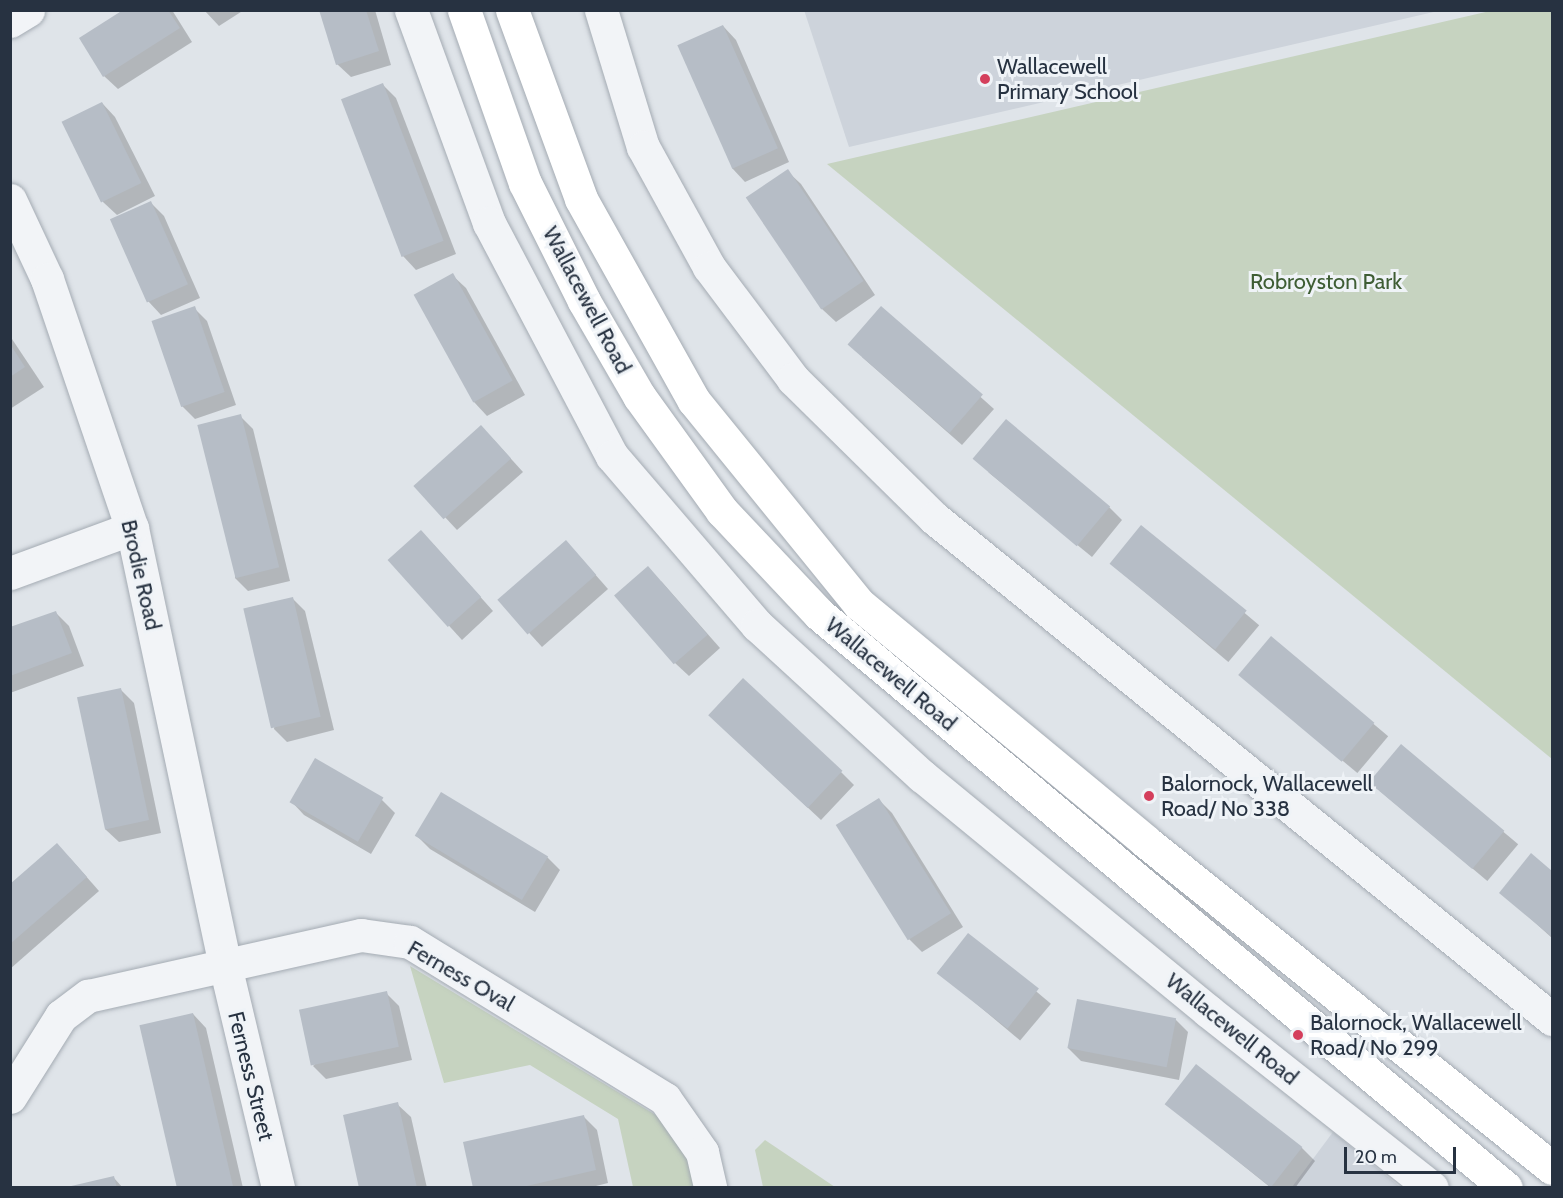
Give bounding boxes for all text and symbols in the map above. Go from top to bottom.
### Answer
place label: Wallacewell Primary School [997,53,1138,104]
marker: Wallacewell Primary School [978,72,992,86]
street label: Wallacewell Road [537,222,637,378]
park label: Robroyston Park [1250,269,1402,295]
street label: Brodie Road [115,517,167,633]
street label: Wallacewell Road [820,612,962,736]
place label: Balornock, Wallacewell Road/ No 338 [1161,770,1373,822]
marker: Balornock, Wallacewell Road/ No 338 [1142,789,1156,803]
street label: Ferness Oval [403,935,519,1017]
street label: Wallacewell Road [1160,968,1304,1090]
street label: Ferness Street [222,1009,280,1143]
place label: Balornock, Wallacewell Road/ No 299 [1310,1009,1522,1060]
marker: Balornock, Wallacewell Road/ No 299 [1291,1028,1305,1042]
scale bar [1347,1135,1460,1173]
text: 20 m [1355,1146,1397,1168]

